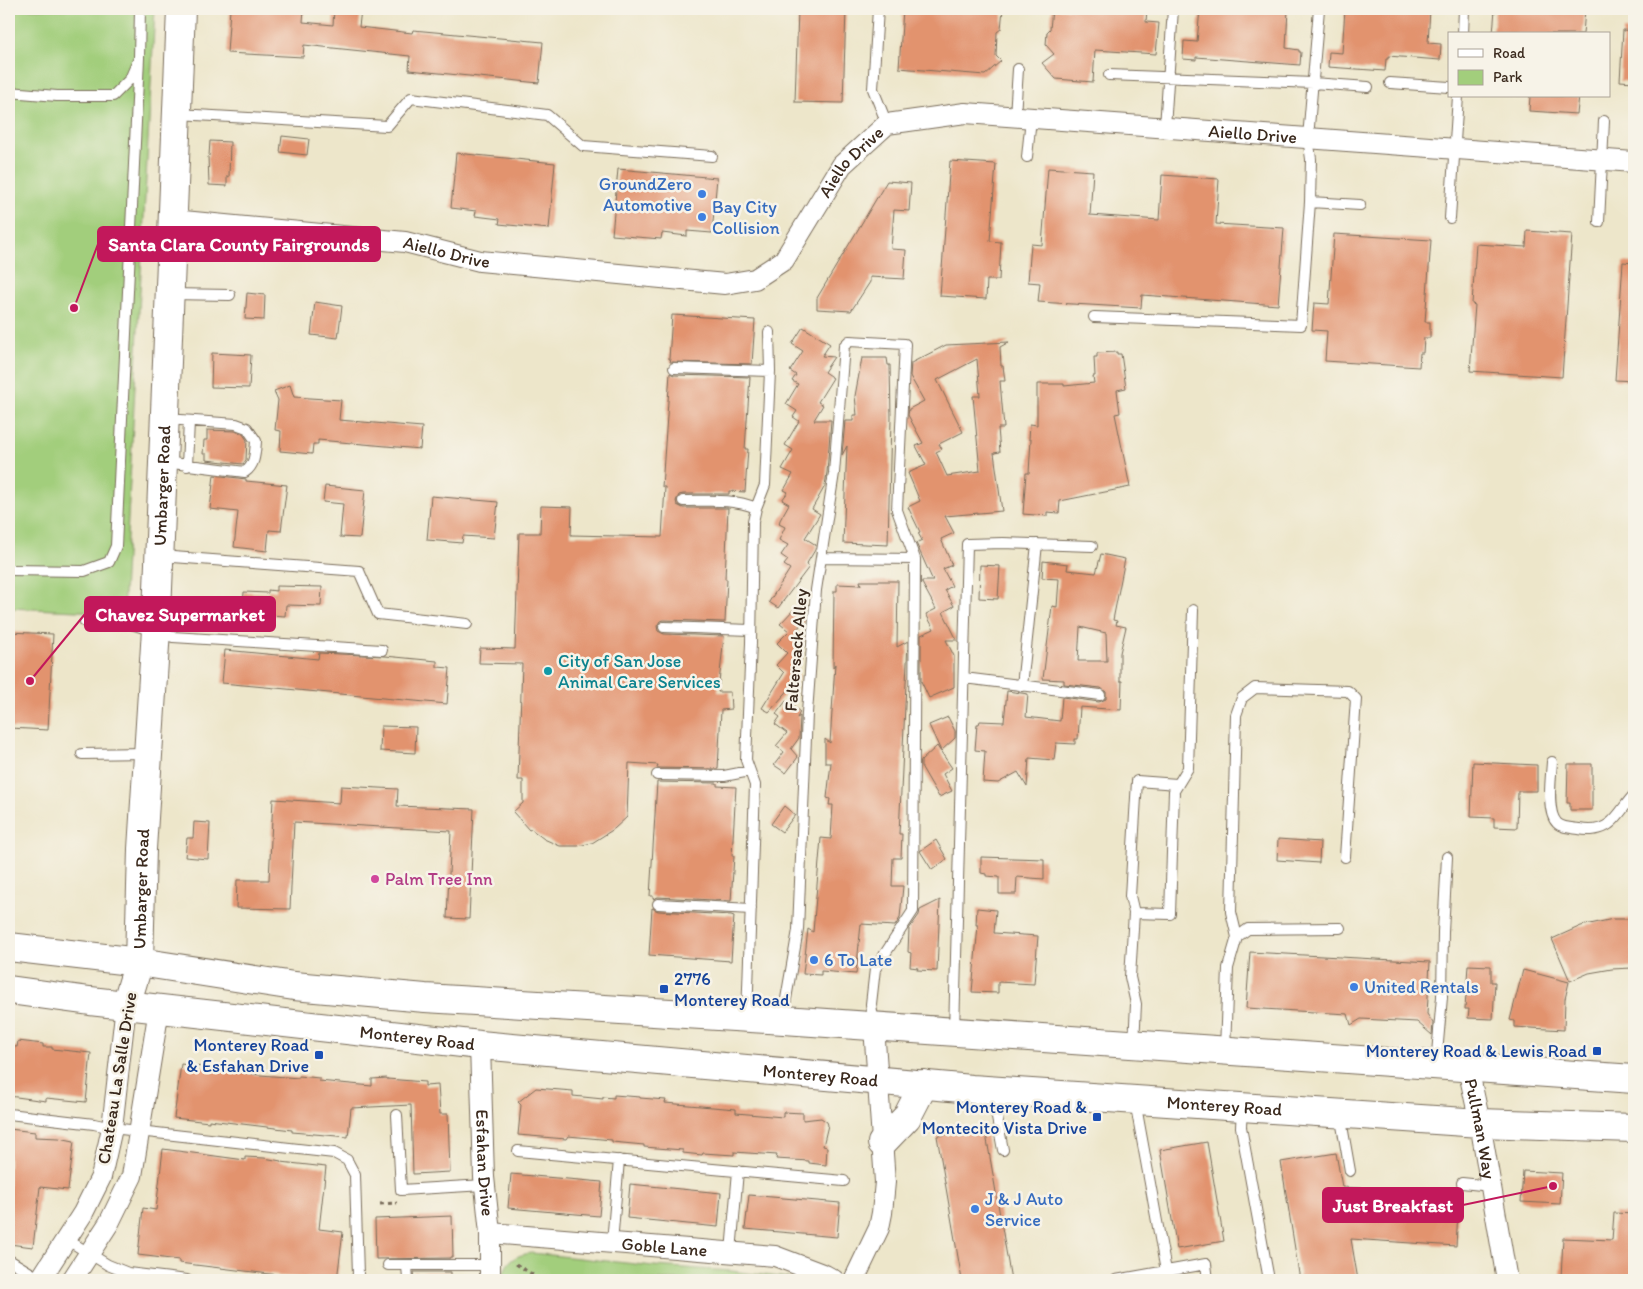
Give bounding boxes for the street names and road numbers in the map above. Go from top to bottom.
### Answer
street label: Aiello Drive [1208,120,1298,148]
street label: Aiello Drive [814,122,888,202]
street label: Aiello Drive [401,231,491,273]
street label: Umbarger Road [149,425,175,546]
street label: Faltersack Alley [780,587,812,712]
street label: Umbarger Road [128,828,154,950]
street label: Chateau La Salle Drive [93,990,141,1166]
street label: Monterey Road [358,1020,476,1055]
street label: Monterey Road [762,1059,879,1092]
street label: Pullman Way [1460,1076,1501,1181]
street label: Monterey Road [1166,1091,1283,1121]
street label: Esfahan Drive [471,1109,499,1217]
street label: Goble Lane [621,1233,708,1262]

